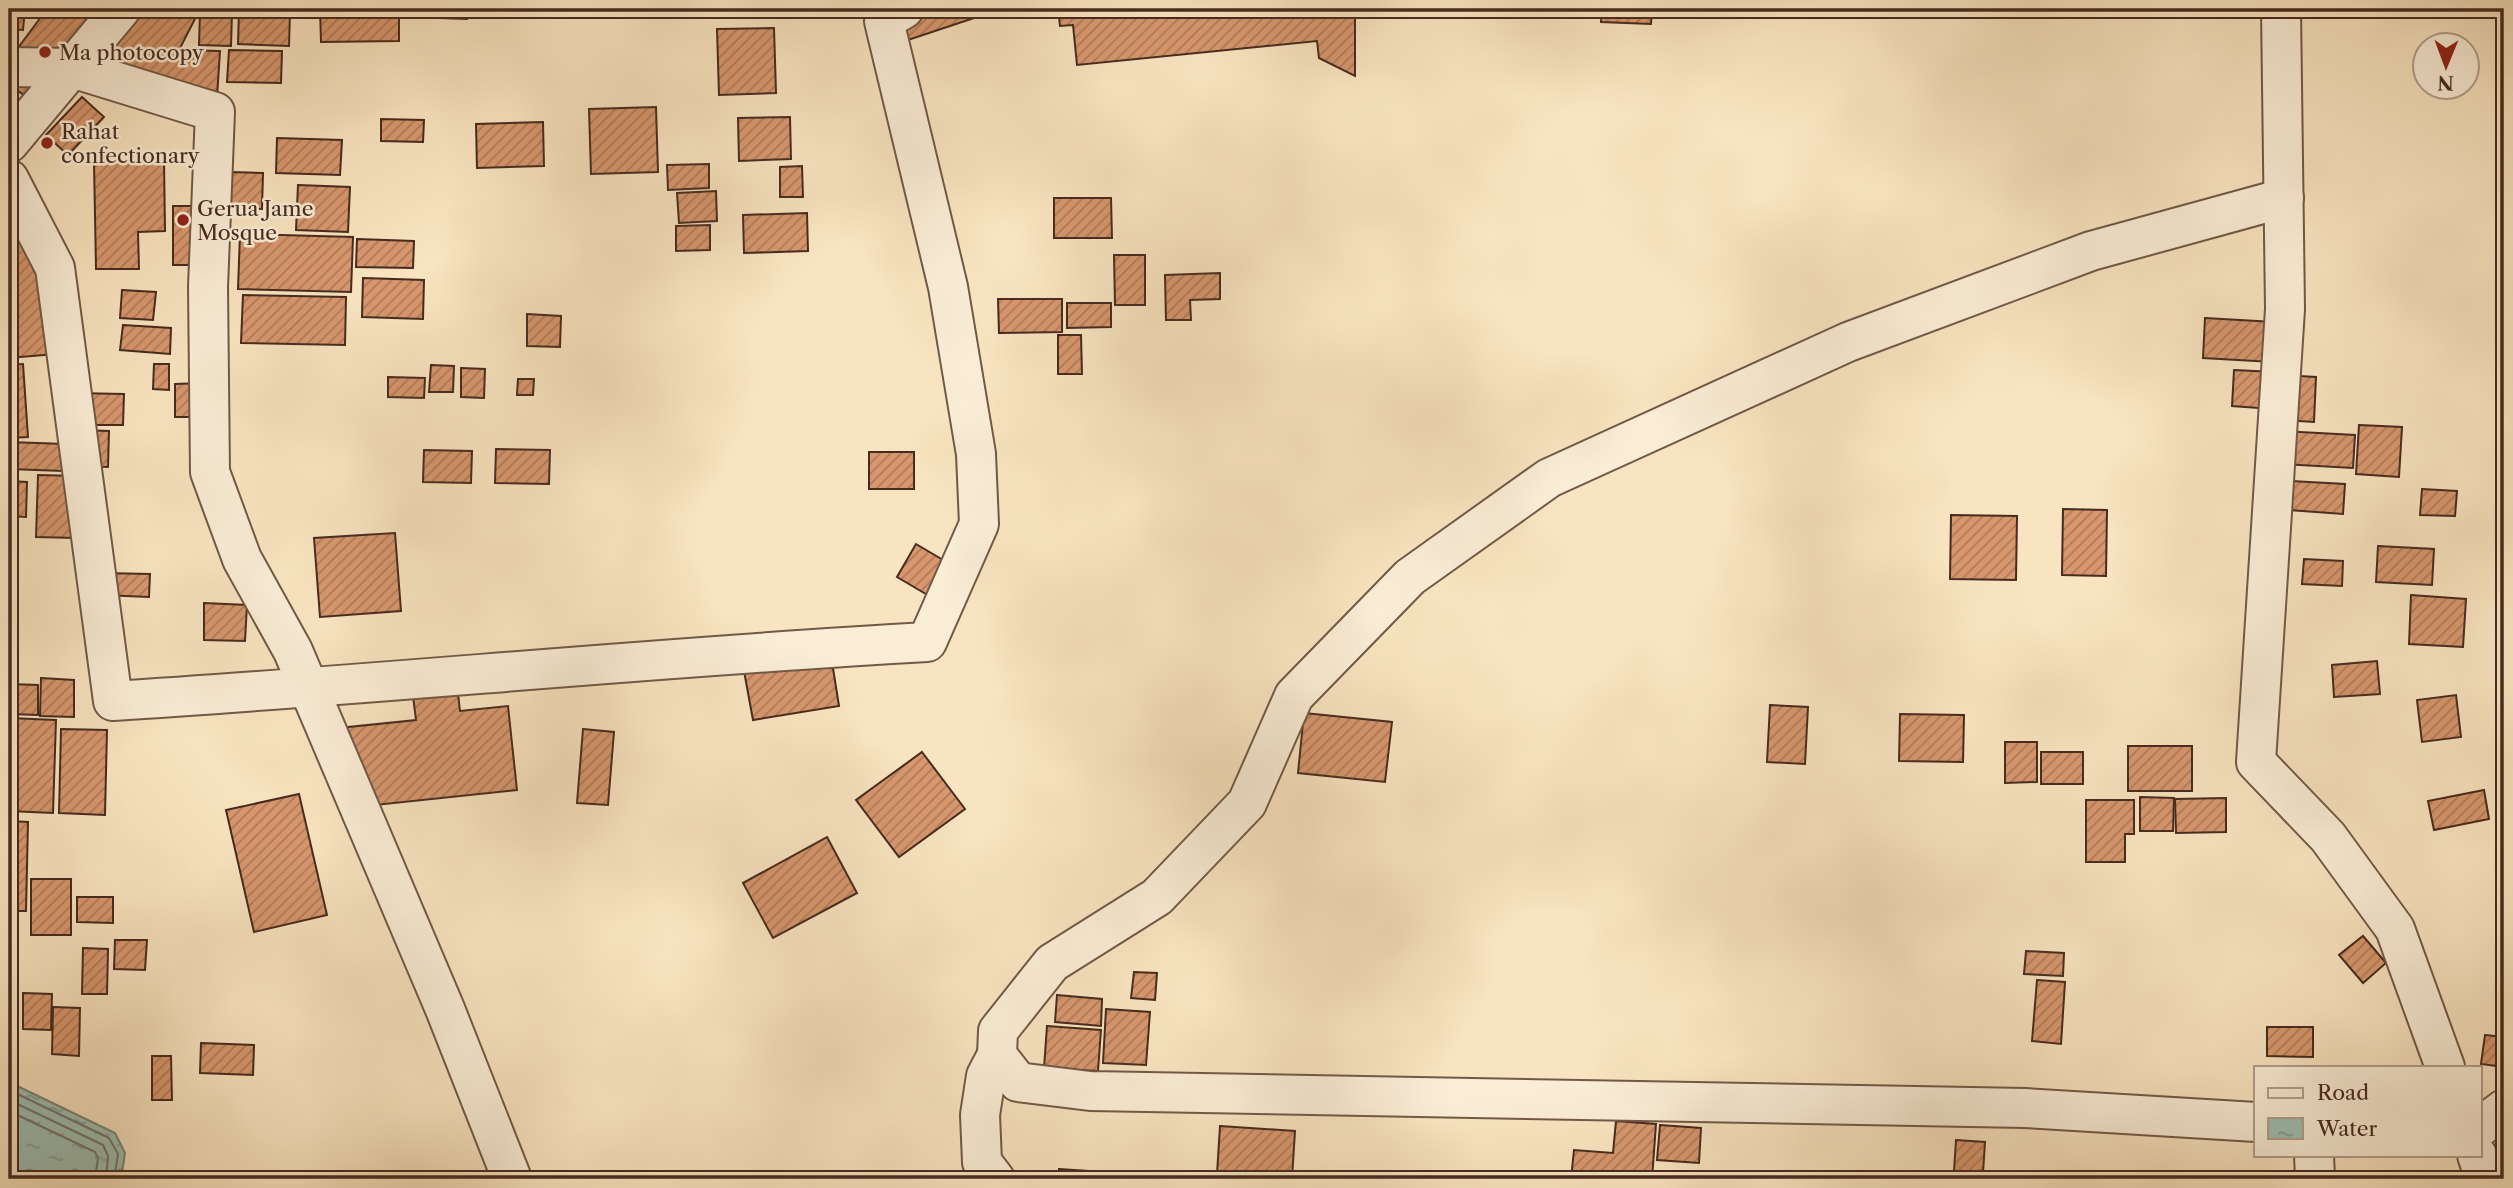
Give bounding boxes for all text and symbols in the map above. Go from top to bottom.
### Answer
north arrow [2412,32,2482,102]
place label: Ma photocopy [59,40,204,65]
marker: Ma photocopy [37,44,53,60]
text: N [2437,71,2454,94]
place label: Rahat confectionary [61,119,200,168]
marker: Rahat confectionary [39,135,55,151]
place label: Gerua Jame Mosque [197,196,313,245]
marker: Gerua Jame Mosque [175,212,191,228]
legend [2254,1066,2482,1156]
text: Road [2317,1080,2369,1105]
text: Water [2316,1116,2377,1141]

